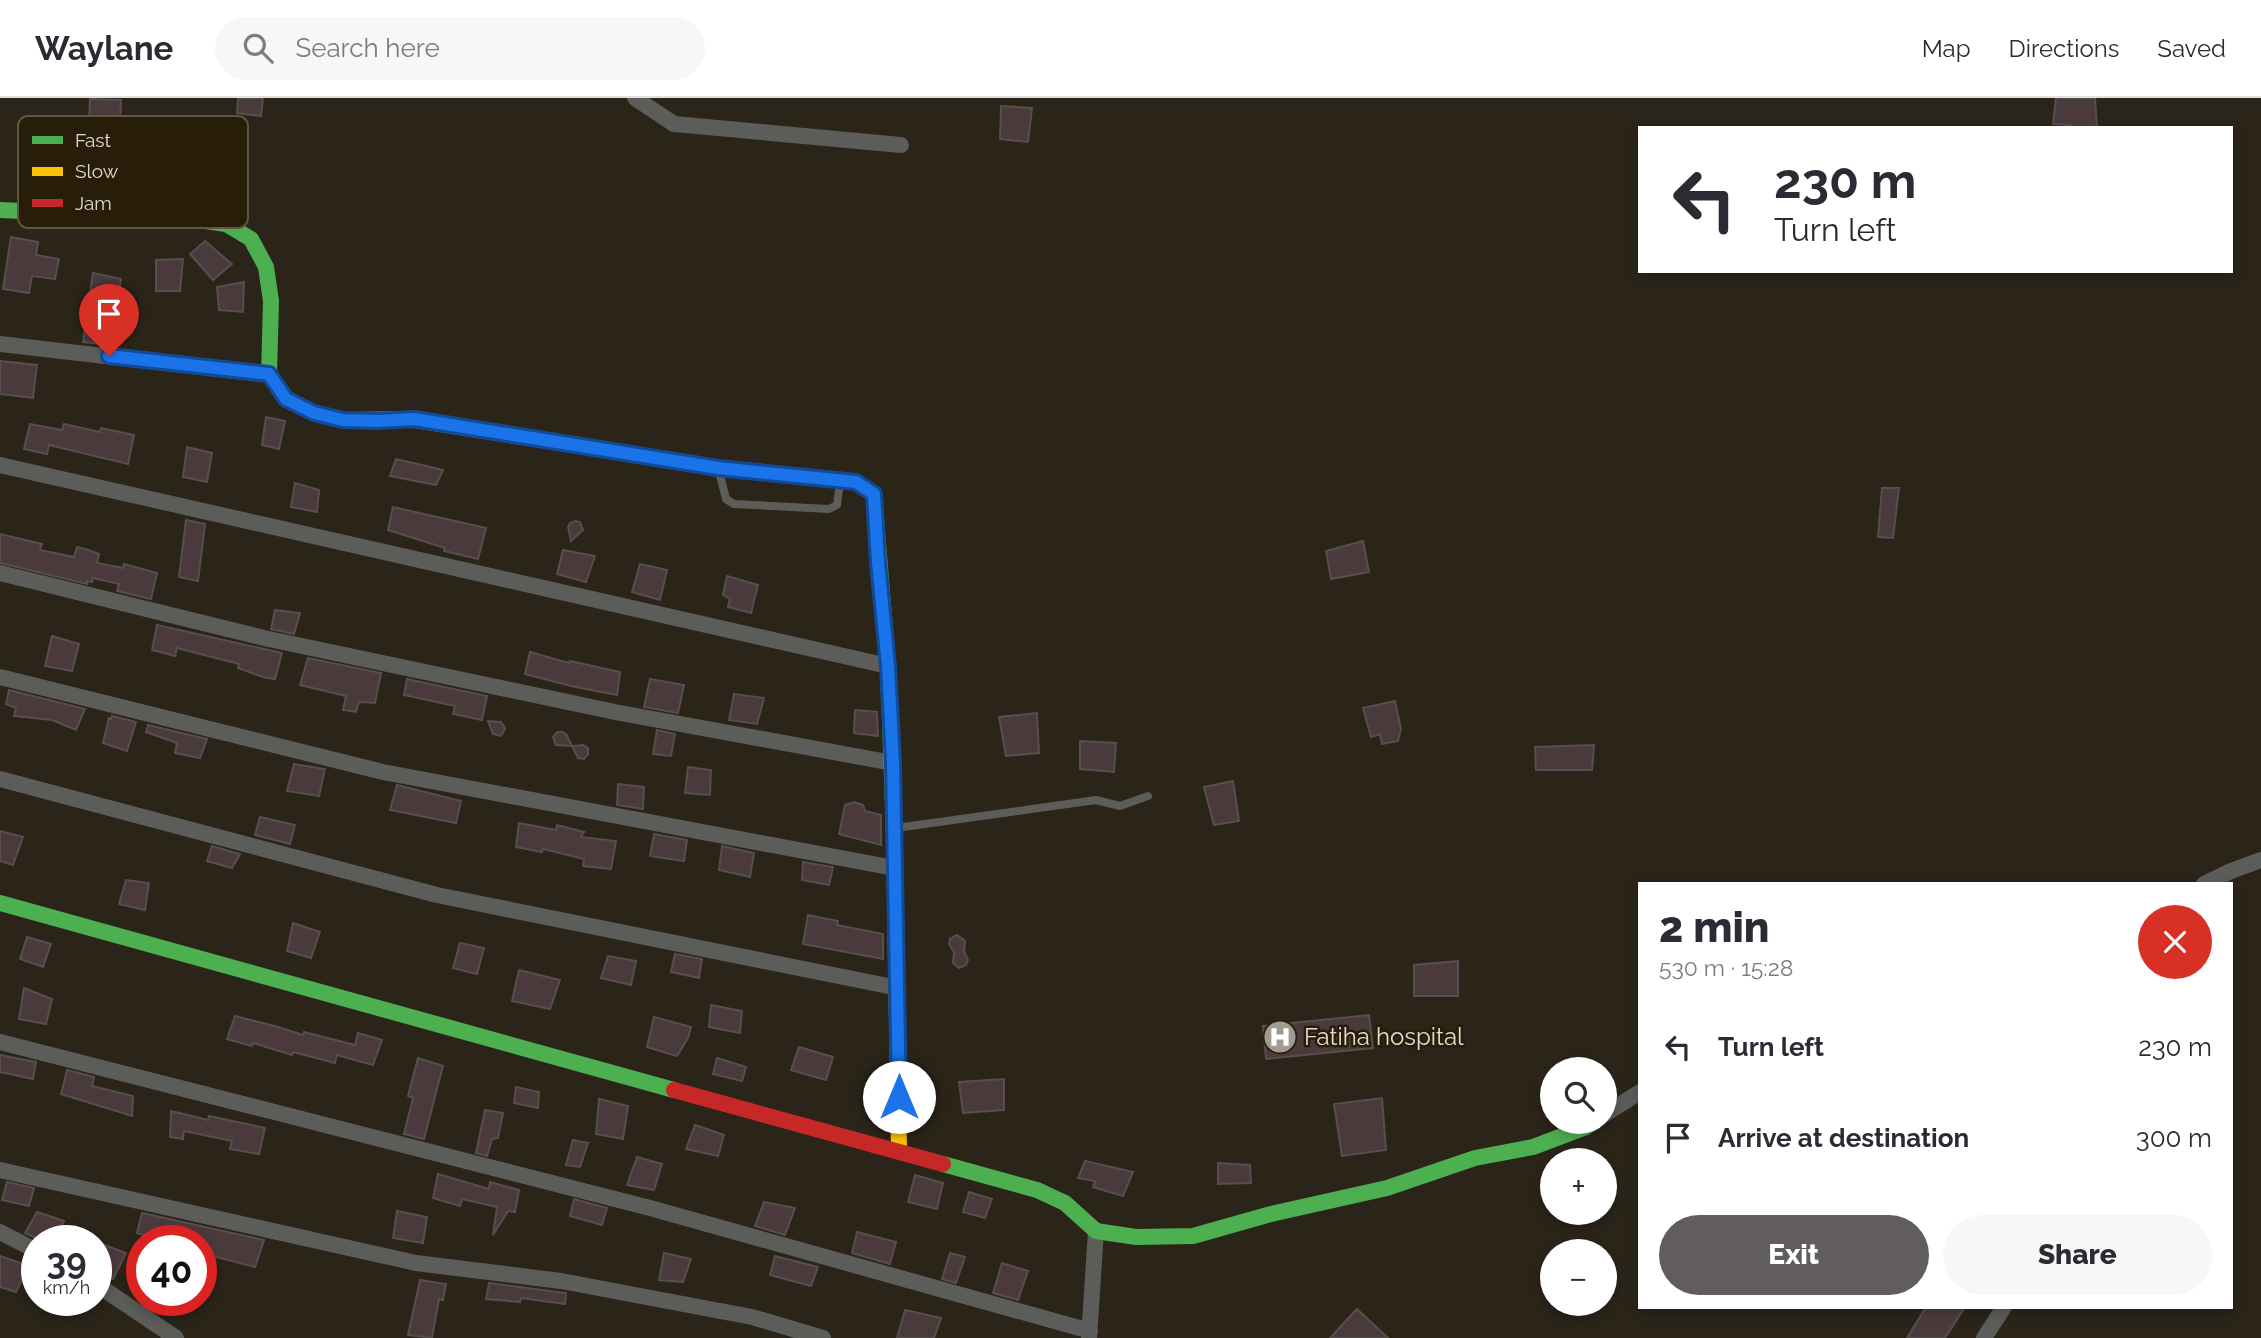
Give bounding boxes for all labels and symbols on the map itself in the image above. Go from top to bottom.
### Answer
legend [18,116,248,228]
text: Fast [75,129,111,151]
text: Slow [75,160,119,182]
text: Jam [75,192,112,214]
pin [79,284,139,356]
hospital icon: Fatiha hospital [1261,1018,1299,1056]
place label: Fatiha hospital [1304,1022,1464,1051]
position arrow [862,1060,936,1134]
speed limit sign: 40 [126,1225,217,1316]

